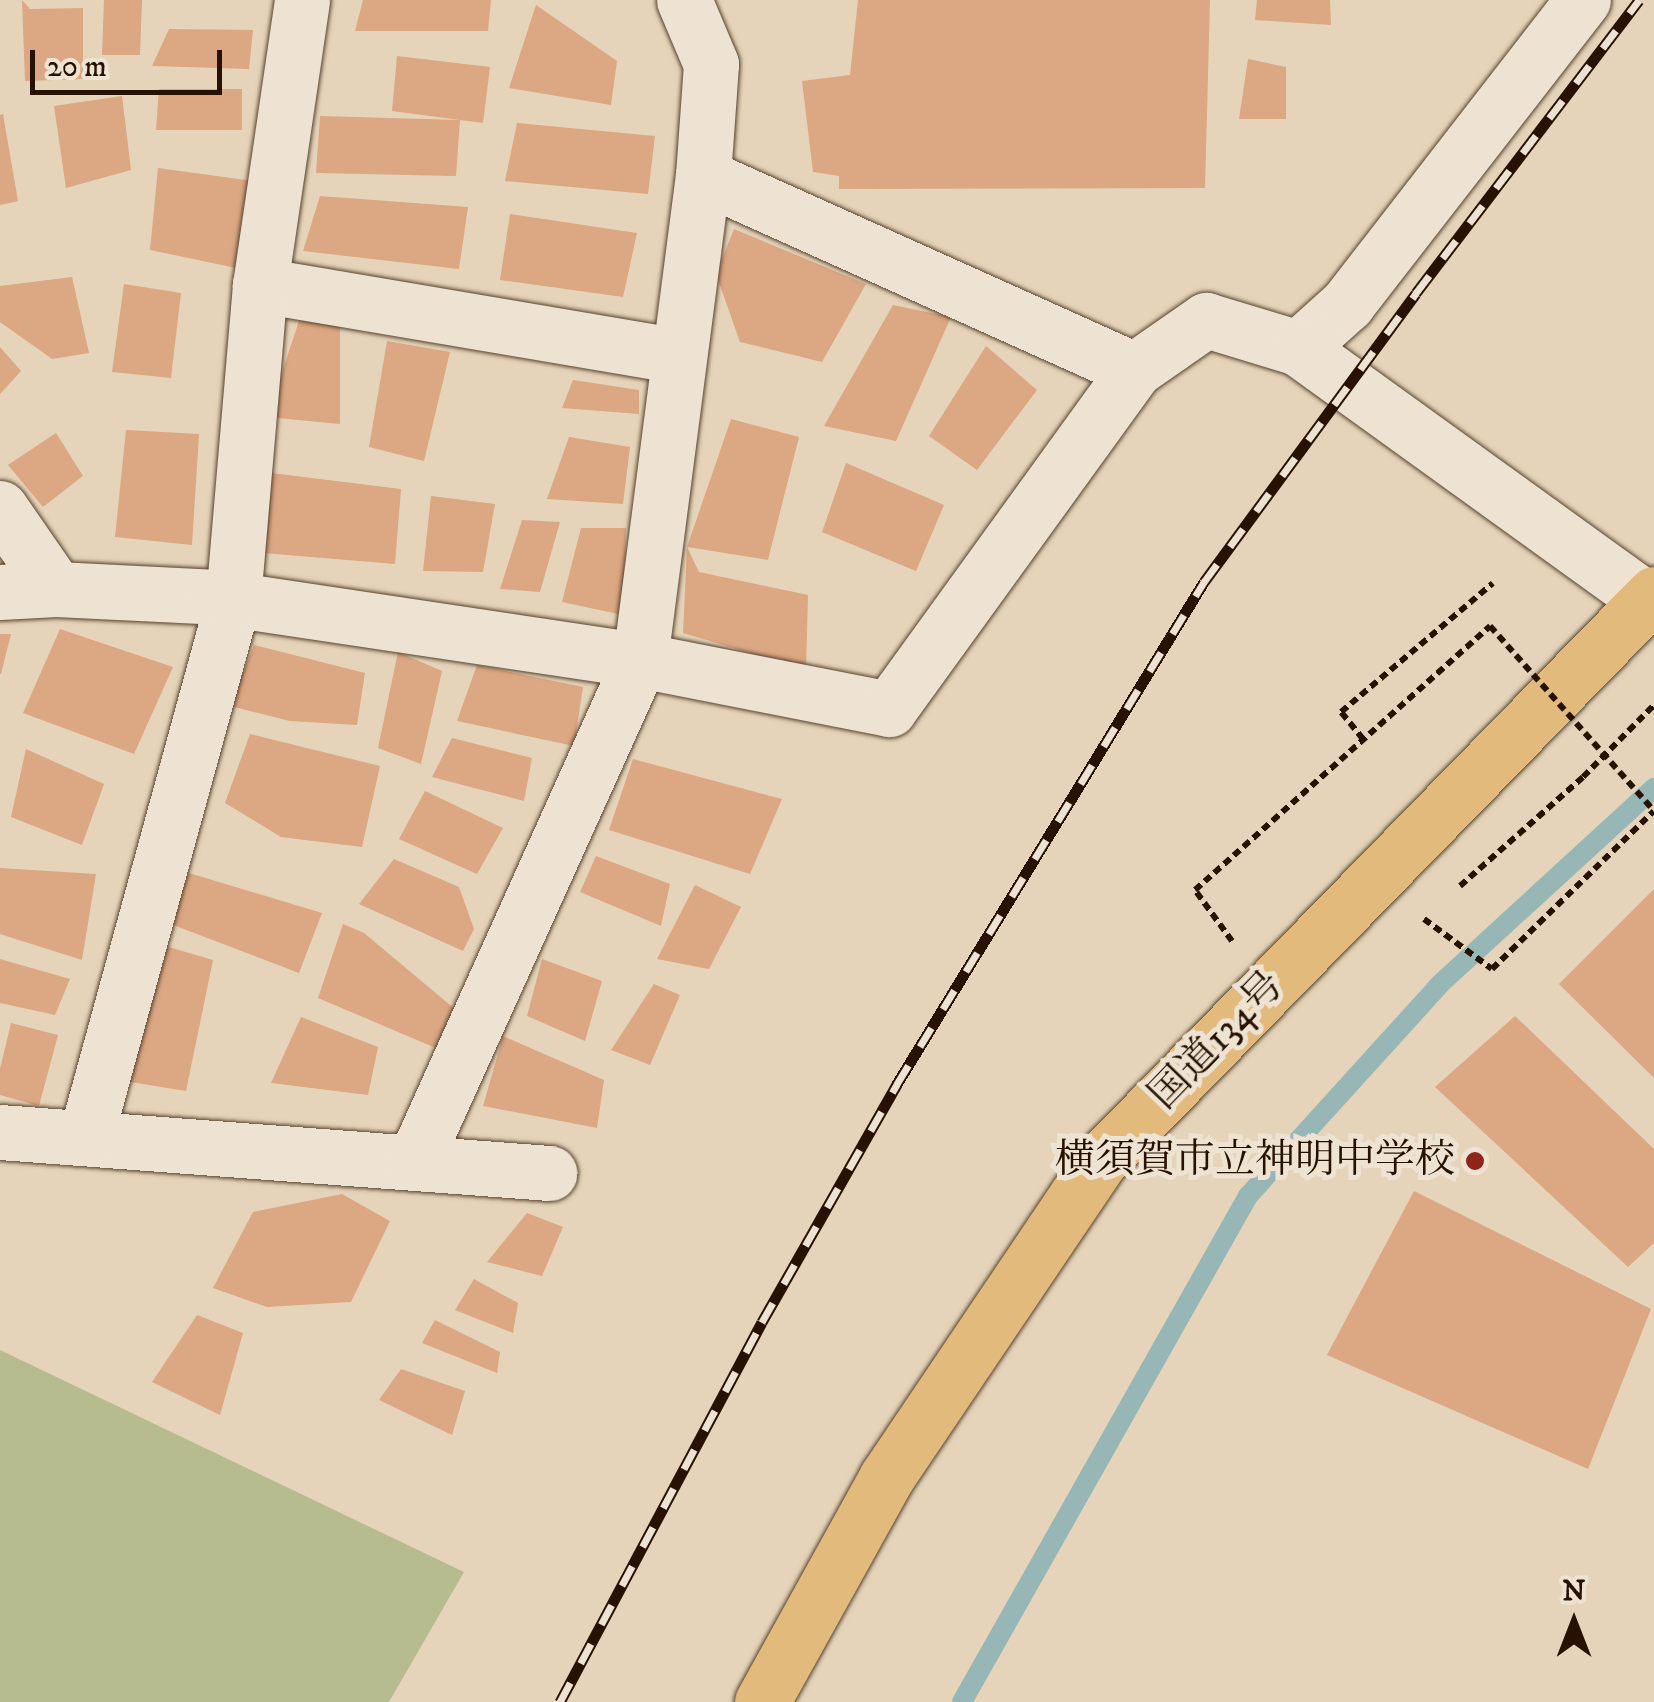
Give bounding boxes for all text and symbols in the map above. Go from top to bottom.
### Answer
scale bar [35,30,228,92]
text: 20 m [47,49,107,86]
street label: 国道134号 [1140,962,1294,1120]
place label: 横須賀市立神明中学校 [1055,1137,1455,1185]
marker: 横須賀市立神明中学校 [1464,1150,1486,1172]
north arrow [1524,1572,1624,1672]
text: N [1563,1574,1585,1609]

